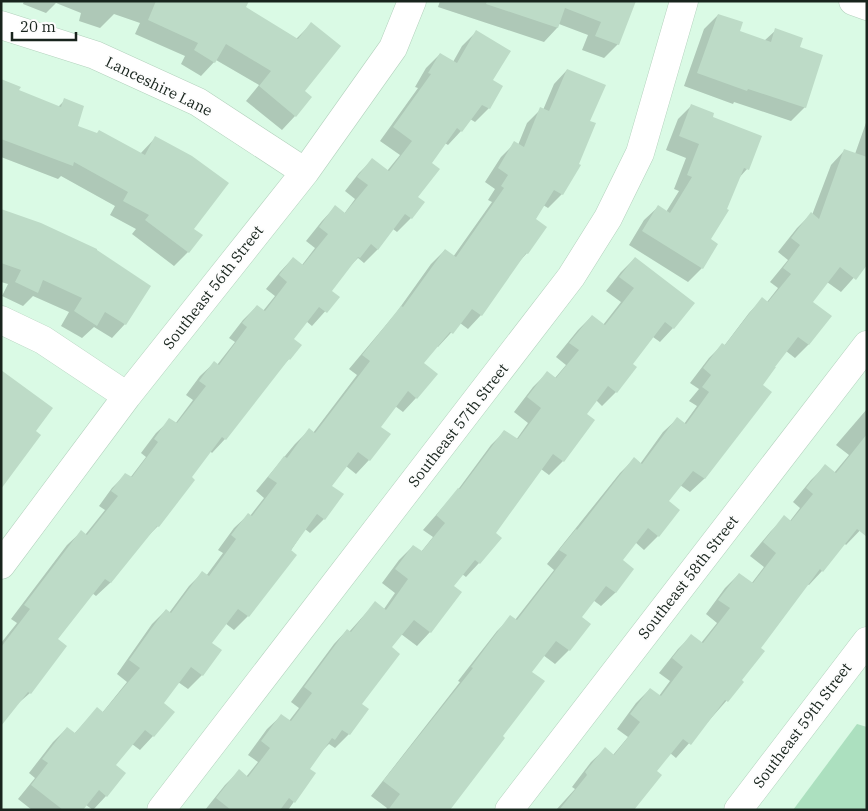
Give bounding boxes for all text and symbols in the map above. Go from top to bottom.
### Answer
scale bar [12,10,76,42]
text: 20 m [20,17,56,36]
street label: Lanceshire Lane [102,52,216,120]
street label: Southeast 56th Street [159,221,267,353]
street label: Southeast 57th Street [404,359,512,491]
street label: Southeast 58th Street [634,511,742,643]
street label: Southeast 59th Street [749,659,855,791]

